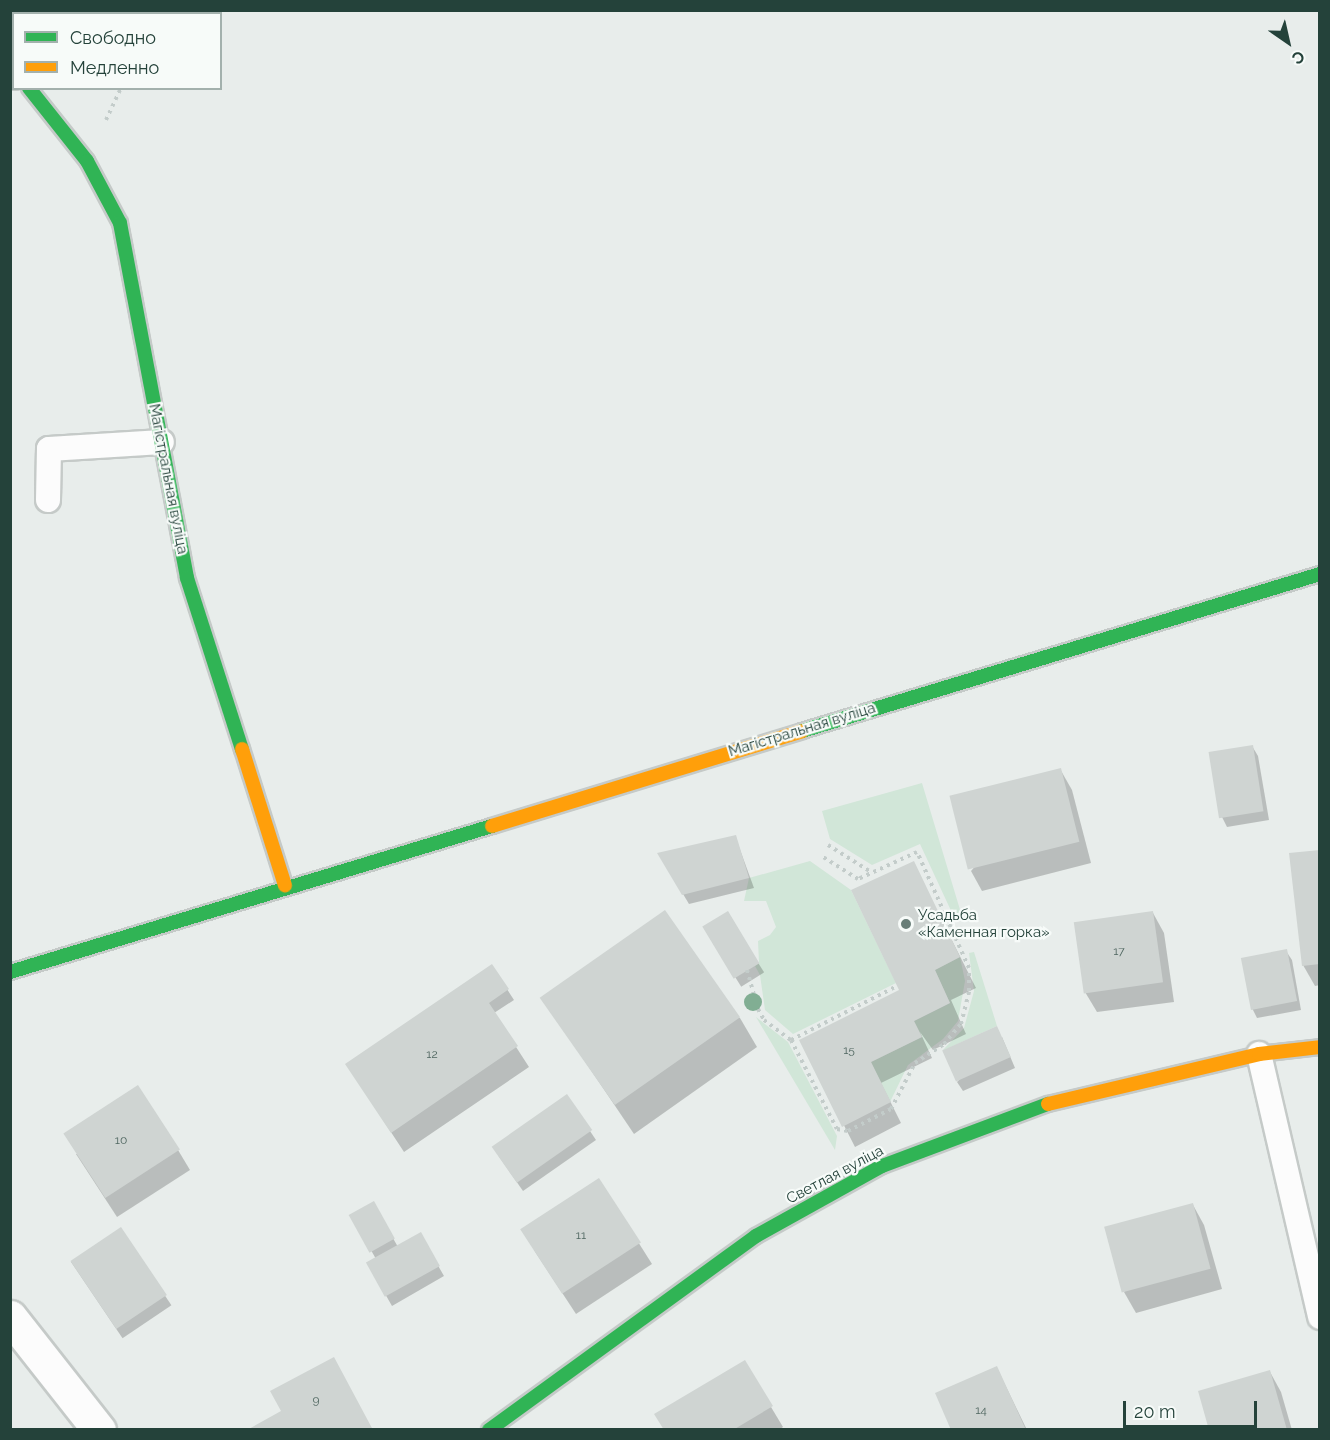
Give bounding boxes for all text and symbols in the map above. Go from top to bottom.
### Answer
legend [12,12,222,90]
north arrow [1258,12,1318,72]
text: Свободно [70,27,156,48]
text: С [1288,46,1308,68]
text: Медленно [70,57,159,78]
street label: Магістральная вуліца [145,402,191,556]
street label: Магістральная вуліца [726,699,878,761]
place label: Усадьба «Каменная горка» [918,906,1050,941]
marker: Усадьба «Каменная горка» [899,917,913,931]
house number: 17 [1113,945,1125,959]
house number: 15 [843,1044,855,1058]
house number: 12 [426,1048,438,1062]
house number: 10 [115,1134,127,1148]
street label: Светлая вуліца [783,1142,887,1208]
house number: 11 [576,1229,586,1243]
scale bar [1126,1389,1260,1427]
house number: 9 [312,1394,320,1408]
text: 20 m [1134,1401,1176,1422]
house number: 14 [975,1404,987,1418]

